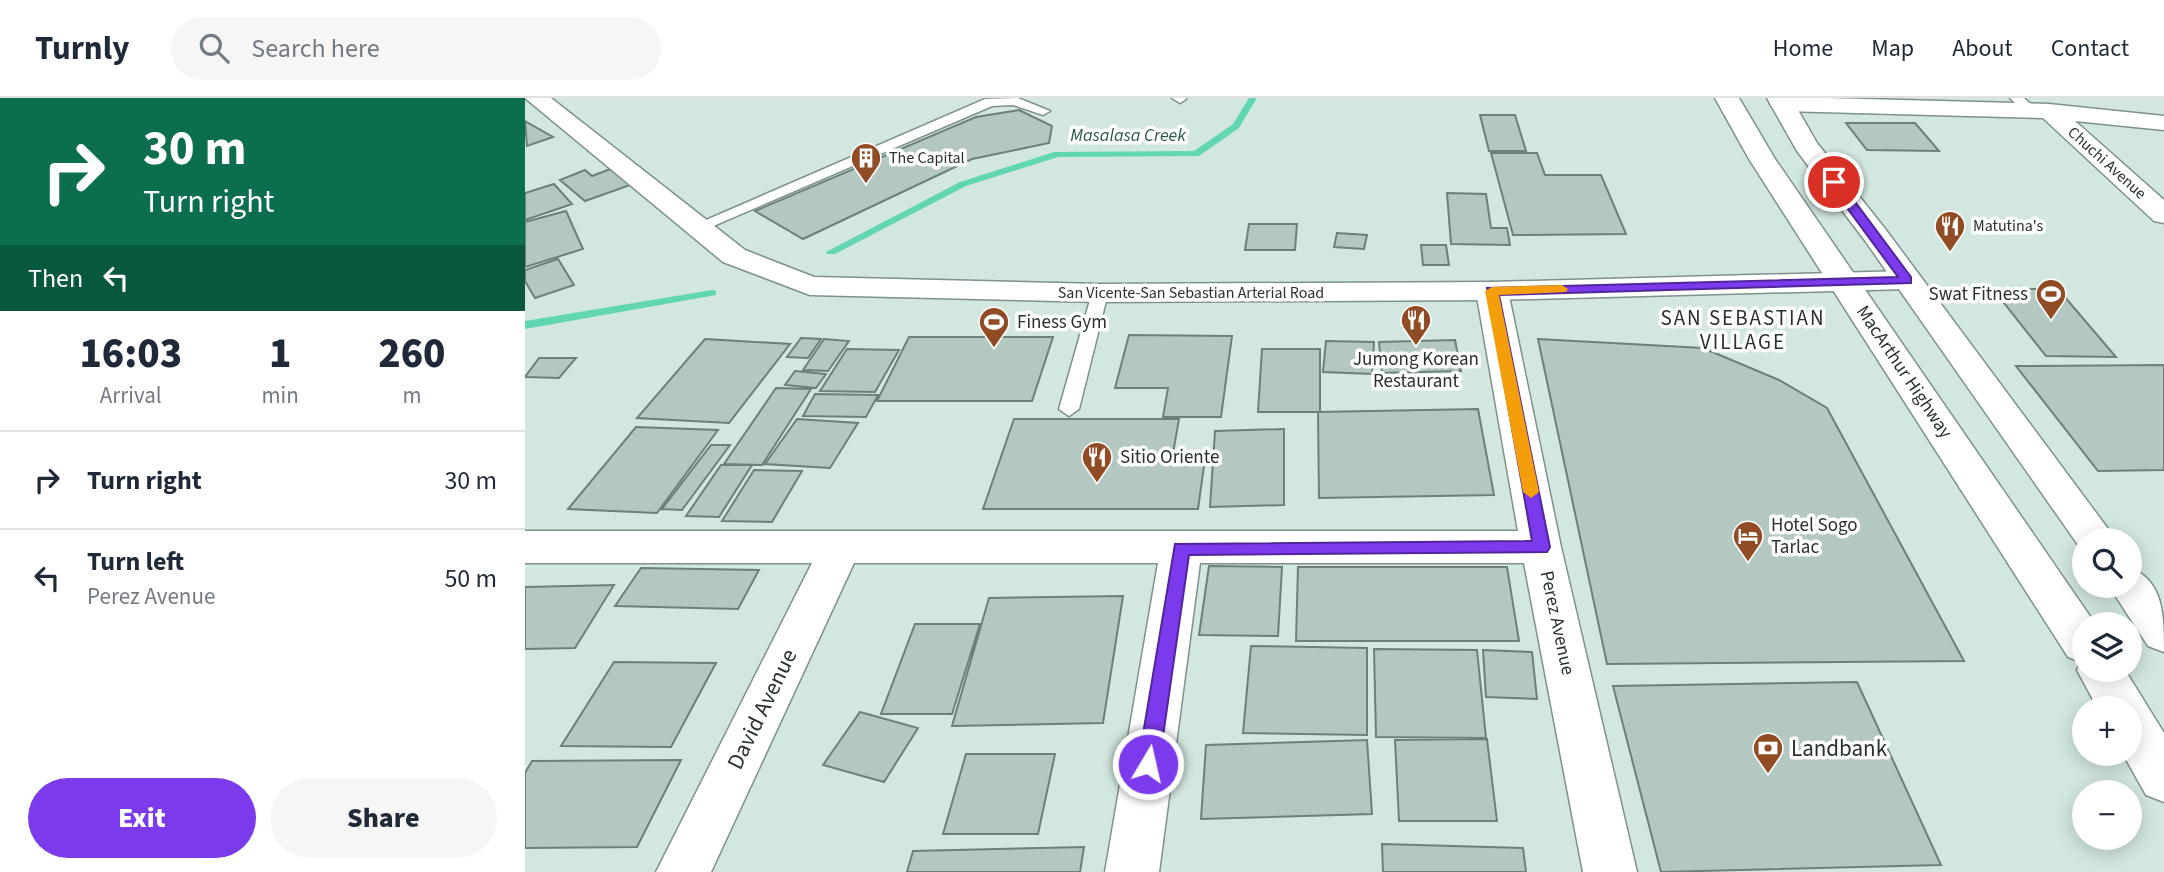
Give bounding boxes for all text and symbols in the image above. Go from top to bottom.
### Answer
search box [171,17,661,80]
text: Turnly [35,25,129,72]
icon: search [195,29,233,67]
text: Search here [251,30,380,67]
text: Home [1773,31,1833,66]
text: Map [1871,31,1914,66]
text: About [1952,31,2013,66]
text: Contact [2051,31,2129,66]
text: 30 m [143,114,247,184]
street label: Chuchi Avenue [2063,122,2151,204]
water label: Masalasa Creek [1070,123,1186,148]
icon: right [28,126,119,217]
building icon: The Capital [849,141,883,185]
place label: The Capital [889,147,965,169]
pin [1804,152,1864,212]
icon: arrive [1815,163,1853,201]
text: Turn right [143,179,274,225]
restaurant icon: Matutina's [1933,209,1967,253]
place label: Matutina's [1973,215,2043,237]
icon: left [97,259,135,297]
text: Then [28,260,83,297]
sports icon: Swat Fitness [2034,277,2068,321]
place label: Swat Fitness [1929,281,2028,308]
street label: San Vicente-San Sebastian Arterial Road [1058,282,1324,304]
street label: MacArthur Highway [1849,300,1959,444]
restaurant icon: Jumong Korean Restaurant [1399,303,1433,347]
district label: SAN SEBASTIAN VILLAGE [1661,303,1826,357]
sports icon: Finess Gym [977,305,1011,349]
place label: Finess Gym [1017,309,1107,336]
text: 16:03 [79,324,182,384]
text: 1 [269,324,291,384]
text: 260 [378,324,446,384]
place label: Jumong Korean Restaurant [1353,346,1479,395]
text: Arrival [100,379,162,412]
text: min [262,379,299,412]
text: m [402,379,421,412]
restaurant icon: Sitio Oriente [1080,440,1114,484]
place label: Sitio Oriente [1120,444,1219,471]
icon: right [28,461,66,499]
text: Turn right [87,462,202,499]
text: 30 m [444,462,497,499]
place label: Hotel Sogo Tarlac [1771,512,1858,561]
hotel icon: Hotel Sogo Tarlac [1731,519,1765,563]
map controls [2072,528,2142,850]
button: search [2072,528,2142,598]
text: Turn left [87,543,184,580]
icon: left [28,559,66,597]
text: 50 m [444,560,497,597]
street label: Perez Avenue [1533,568,1581,678]
text: Perez Avenue [87,580,215,613]
button: layers [2072,612,2142,682]
street label: David Avenue [719,643,805,775]
button: + [2072,696,2142,766]
position arrow [1111,727,1185,801]
bank icon: Landbank [1751,731,1785,775]
place label: Landbank [1791,732,1888,765]
button: Exit [28,778,256,858]
button: Share [270,778,497,858]
button: − [2072,780,2142,850]

